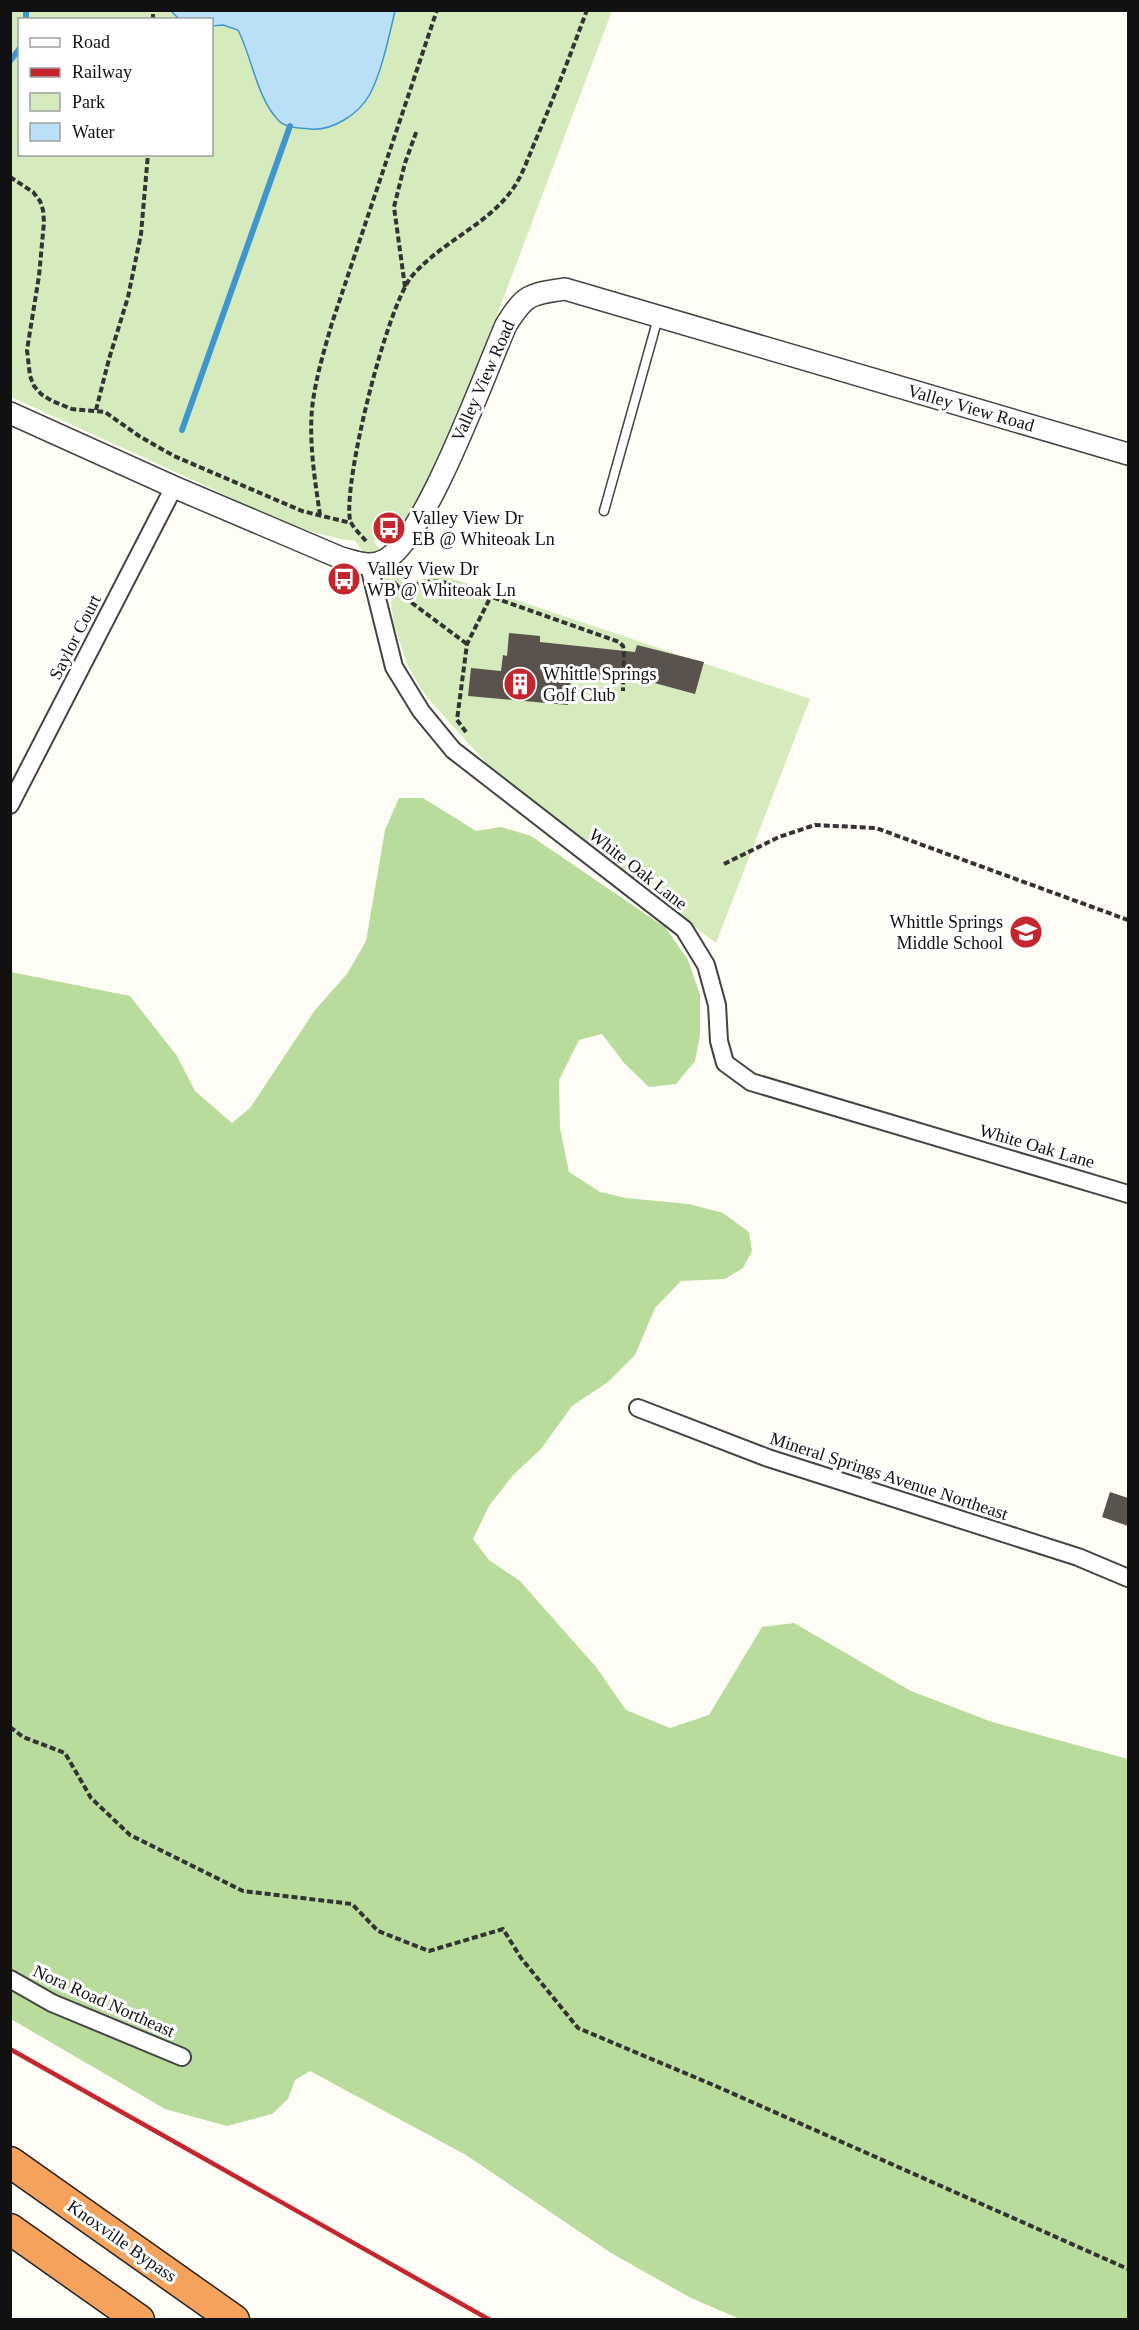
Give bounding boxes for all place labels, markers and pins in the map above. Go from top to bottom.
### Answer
place label: Valley View Dr EB @ Whiteoak Ln [412,508,555,549]
bus stop icon: Valley View Dr EB @ Whiteoak Ln [371,510,407,546]
place label: Valley View Dr WB @ Whiteoak Ln [367,559,516,600]
bus stop icon: Valley View Dr WB @ Whiteoak Ln [326,561,362,597]
place label: Whittle Springs Golf Club [543,664,657,705]
building icon: Whittle Springs Golf Club [502,666,538,702]
place label: Whittle Springs Middle School [890,912,1003,953]
school or university icon: Whittle Springs Middle School [1008,914,1044,950]

